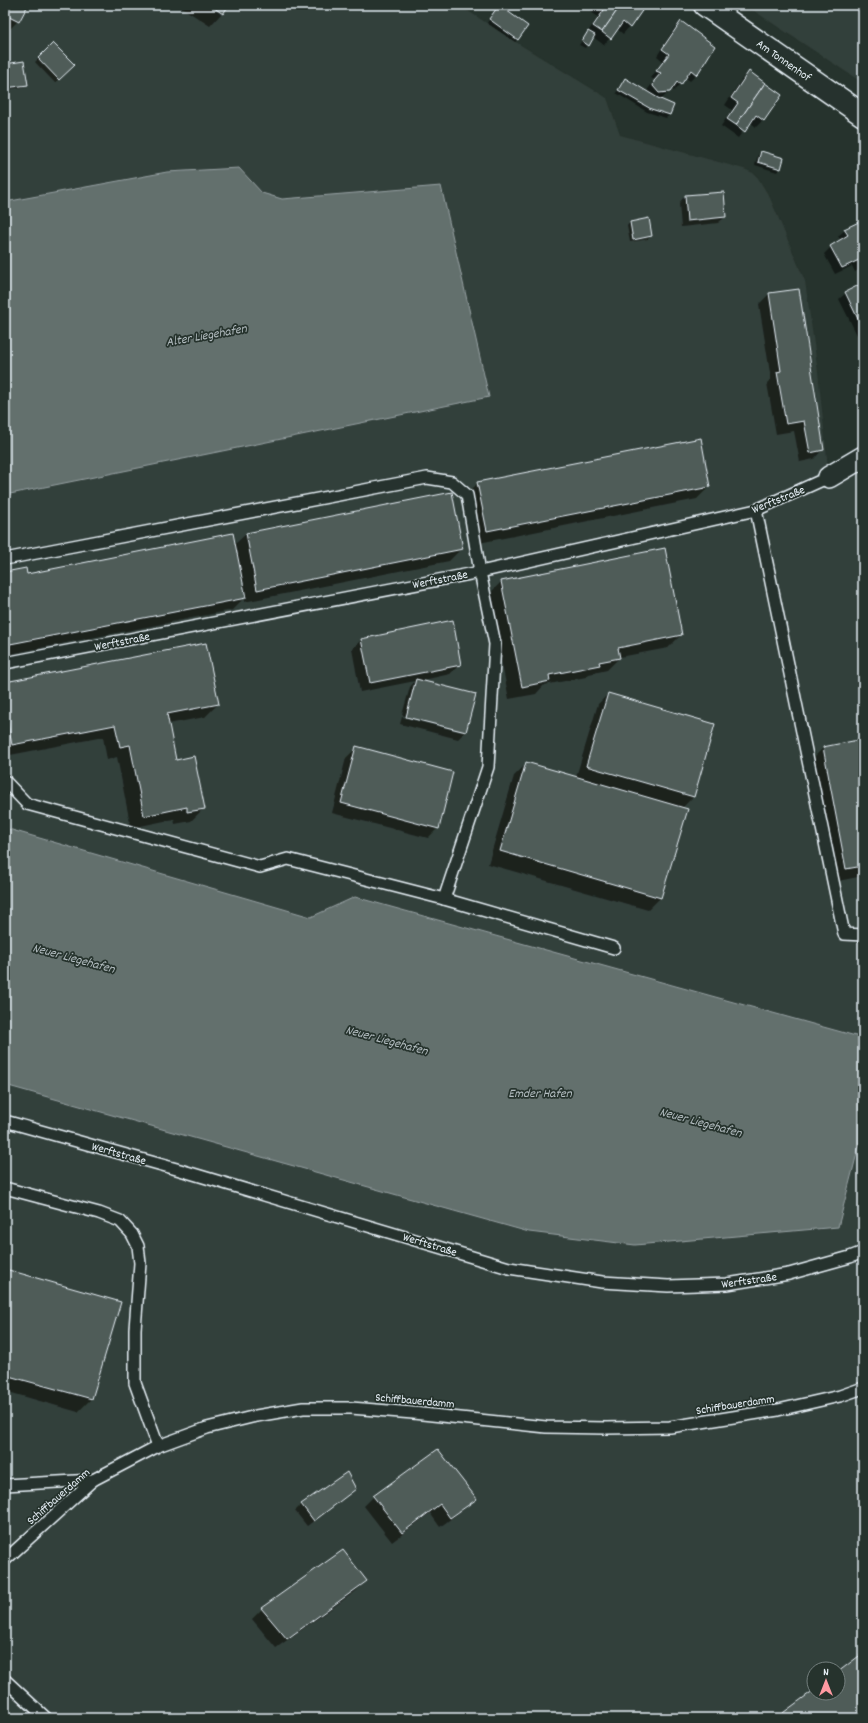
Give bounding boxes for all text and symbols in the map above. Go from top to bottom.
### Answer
street label: Am Tonnenhof [752,36,815,87]
water label: Alter Liegehafen [165,320,249,353]
street label: Werftstraße [750,482,808,519]
street label: Werftstraße [411,567,469,594]
street label: Werftstraße [93,629,151,656]
water label: Neuer Liegehafen [30,939,118,980]
water label: Neuer Liegehafen [343,1021,431,1062]
water label: Emder Hafen [508,1085,573,1104]
water label: Neuer Liegehafen [657,1103,745,1144]
street label: Werftstraße [89,1139,148,1170]
street label: Werftstraße [400,1229,459,1262]
street label: Werftstraße [720,1269,778,1294]
street label: Schiffbauerdamm [375,1390,455,1413]
street label: Schiffbauerdamm [695,1391,776,1420]
street label: Schiffbauerdamm [23,1465,95,1530]
north arrow [806,1661,846,1701]
text: N [823,1665,829,1681]

